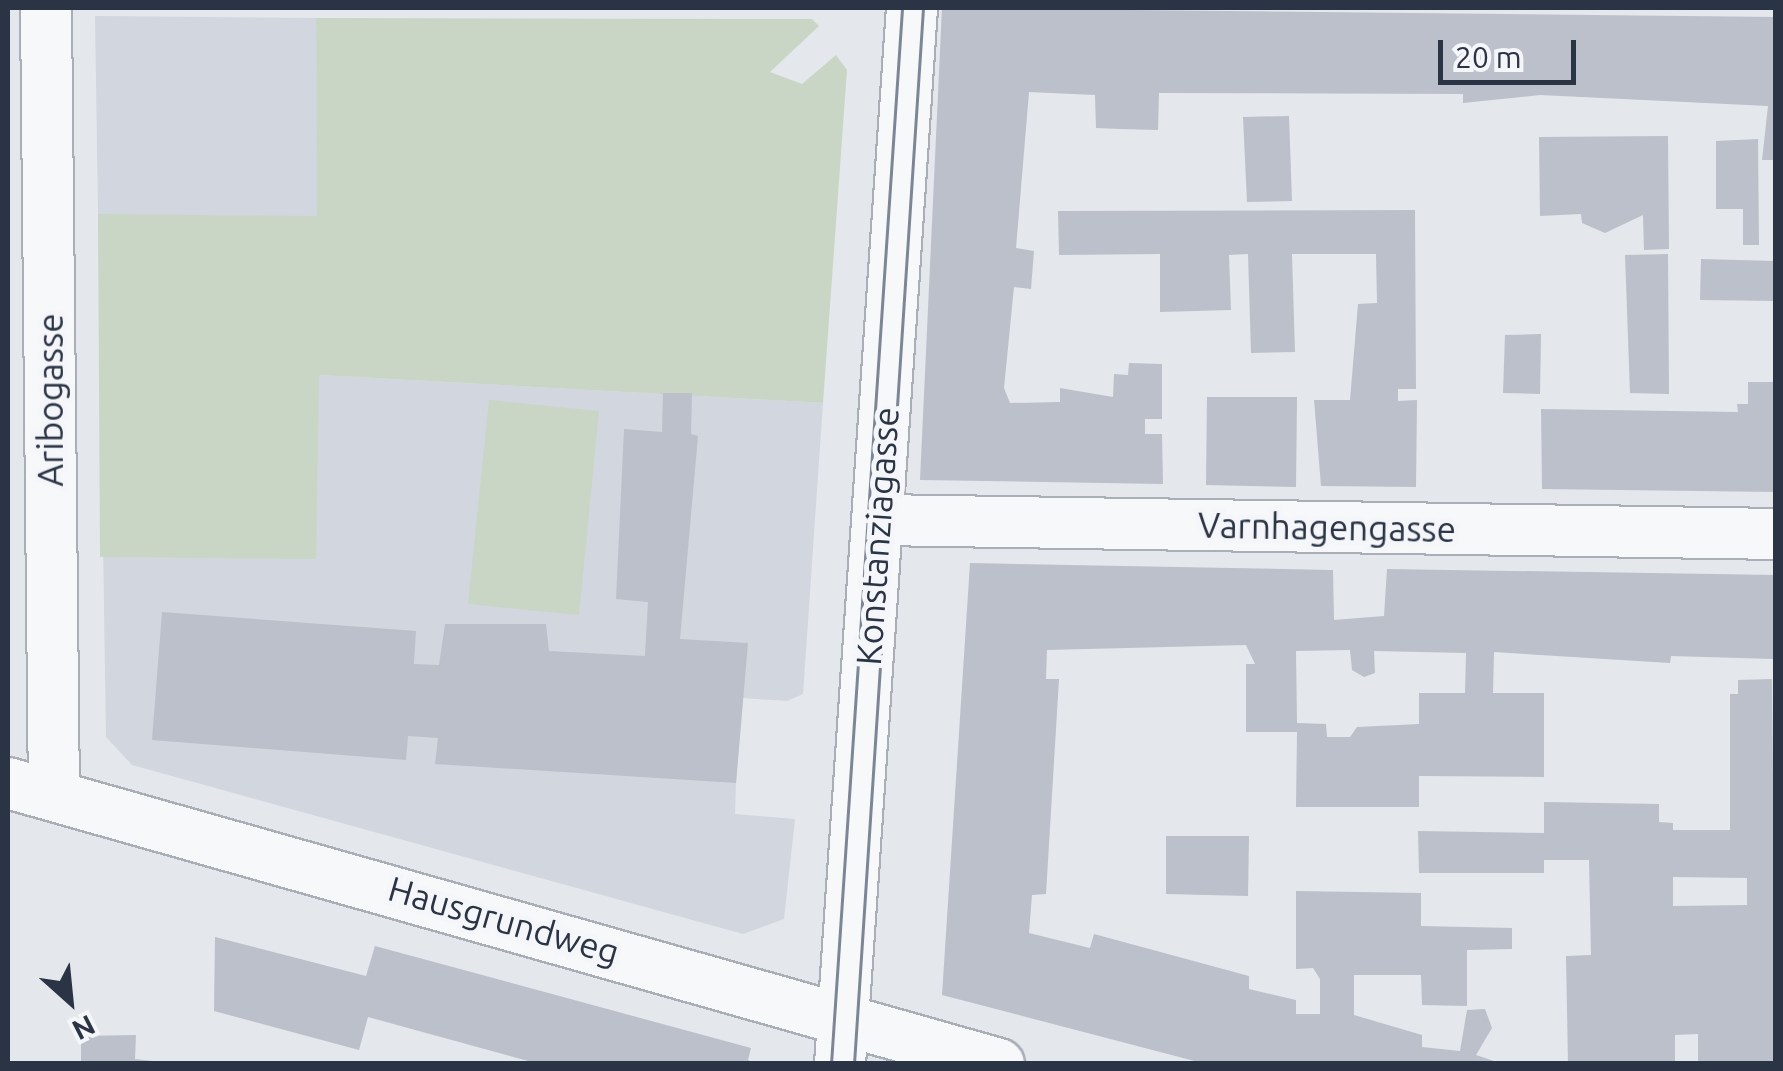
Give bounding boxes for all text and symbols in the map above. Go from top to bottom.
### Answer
scale bar [1443,20,1580,82]
text: 20 m [1455,40,1522,74]
street label: Aribogasse [29,313,71,487]
street label: Konstanziagasse [847,406,907,666]
street label: Varnhagengasse [1198,504,1456,550]
street label: Hausgrundweg [384,867,624,973]
north arrow [20,951,120,1051]
text: N [68,1010,100,1047]

